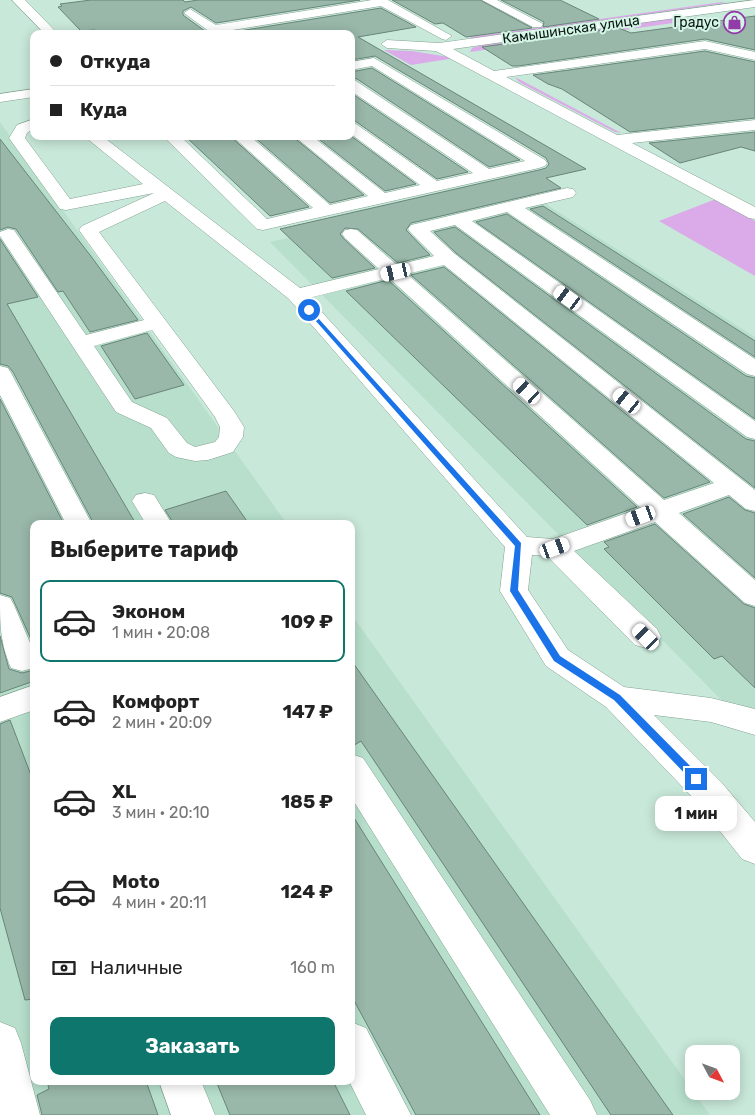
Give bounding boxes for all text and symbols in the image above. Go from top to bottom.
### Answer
shop icon: Градус [723,10,747,34]
street label: Камышинская улица [501,11,641,48]
place label: Градус [673,14,719,31]
text: Откуда [80,50,150,73]
text: Куда [80,98,127,121]
car [379,261,412,283]
car [551,283,584,313]
route start [298,299,320,321]
car [510,375,543,407]
car [610,386,643,416]
car [624,504,657,528]
text: Выберите тариф [50,536,239,563]
car [538,536,571,560]
icon: car [52,599,97,644]
text: Эконом [112,600,185,623]
text: 109 ₽ [281,610,333,633]
car [630,621,661,653]
text: 1 мин · 20:08 [112,623,210,642]
icon: car [52,689,97,734]
text: Комфорт [112,690,199,713]
text: 147 ₽ [282,700,333,723]
text: 2 мин · 20:09 [112,713,212,732]
route end [685,768,707,790]
icon: car [52,779,97,824]
text: XL [112,780,136,803]
text: 185 ₽ [281,790,333,813]
callout: 1 мин [655,796,737,832]
text: 3 мин · 20:10 [112,803,210,822]
text: 1 мин [674,804,718,823]
icon: car [52,869,97,914]
text: Moto [112,870,160,893]
text: 124 ₽ [281,880,333,903]
text: 4 мин · 20:11 [112,893,207,912]
icon: cash [50,954,78,982]
text: Наличные [90,956,183,979]
text: 160 m [290,958,335,977]
button: Заказать [50,1017,335,1075]
north arrow [685,1045,740,1100]
map controls [685,1045,740,1100]

